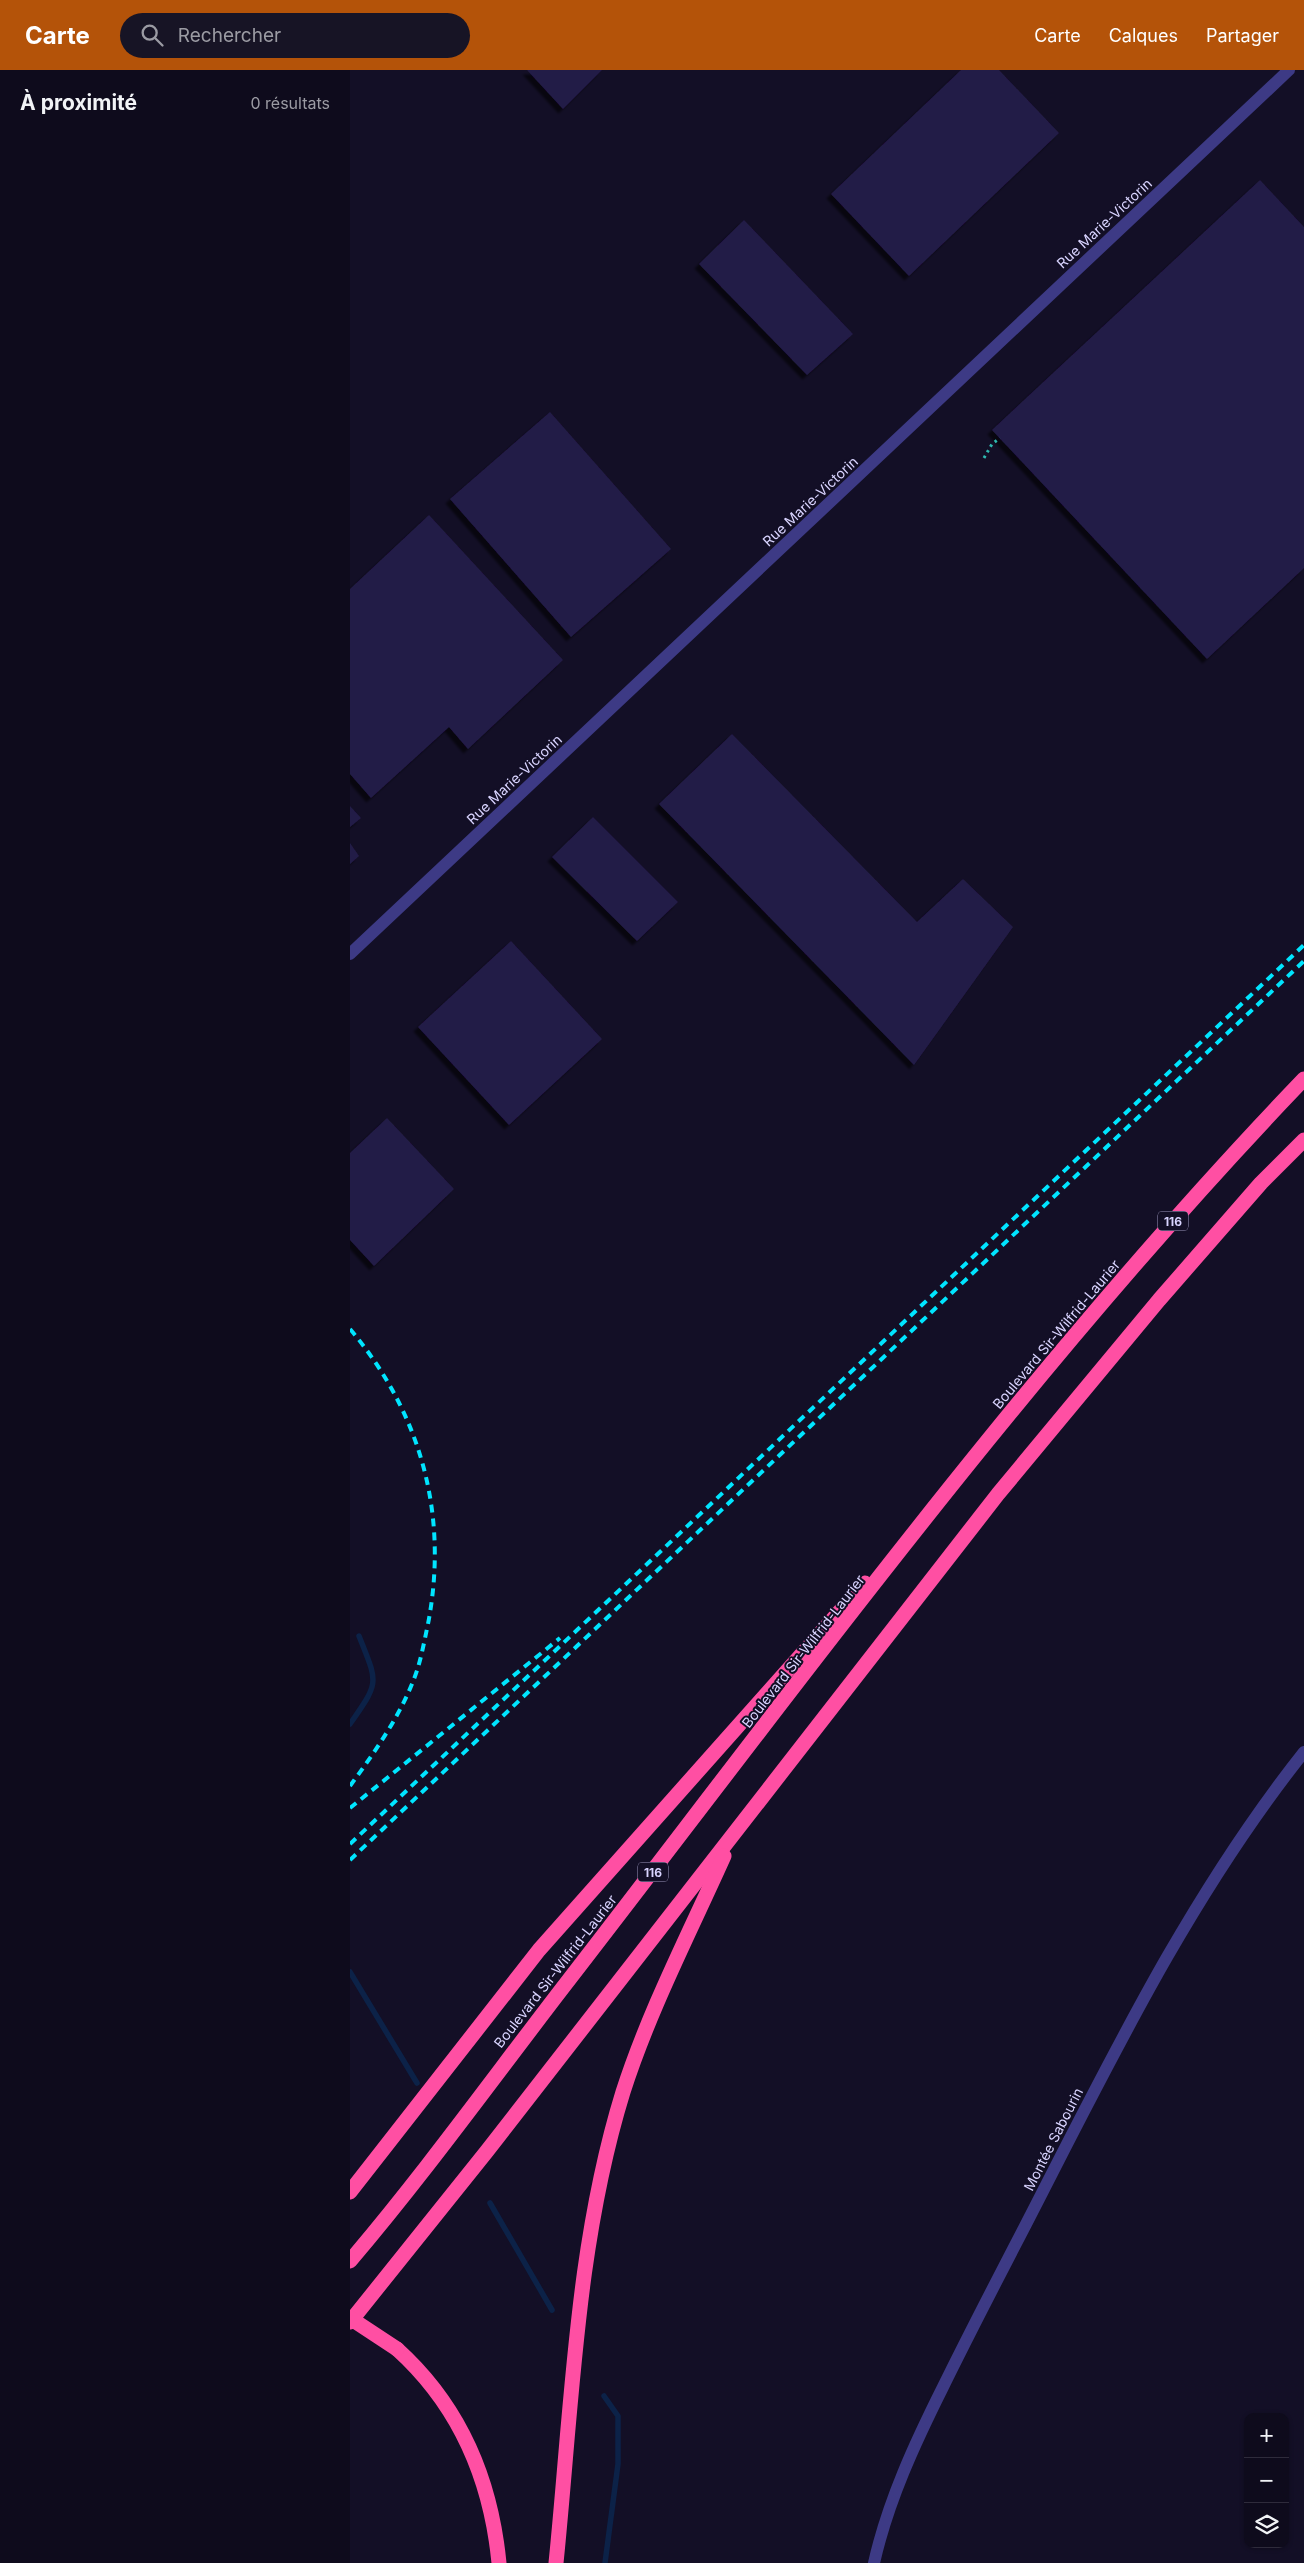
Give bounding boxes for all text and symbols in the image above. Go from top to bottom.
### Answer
search box [120,13,470,58]
text: Carte [25,21,90,50]
icon: search [138,21,166,49]
text: Rechercher [178,24,281,47]
text: Carte [1034,25,1081,46]
text: Calques [1109,25,1178,46]
text: Partager [1206,25,1279,46]
text: À proximité [20,90,137,115]
text: 0 résultats [250,93,330,113]
street label: Rue Marie-Victorin [1053,175,1155,271]
street label: Rue Marie-Victorin [759,453,861,549]
street label: Rue Marie-Victorin [463,731,565,827]
road number: 116 [1158,1212,1188,1230]
street label: Boulevard Sir-Wilfrid-Laurier [989,1256,1123,1412]
street label: Boulevard Sir-Wilfrid-Laurier [738,1571,868,1731]
road number: 116 [638,1862,668,1881]
street label: Boulevard Sir-Wilfrid-Laurier [490,1891,620,2051]
street label: Montée Sabourin [1020,2085,1086,2193]
map controls [1244,2413,1289,2548]
button: + [1244,2413,1289,2458]
button: − [1244,2458,1289,2503]
button: layers [1244,2503,1289,2548]

